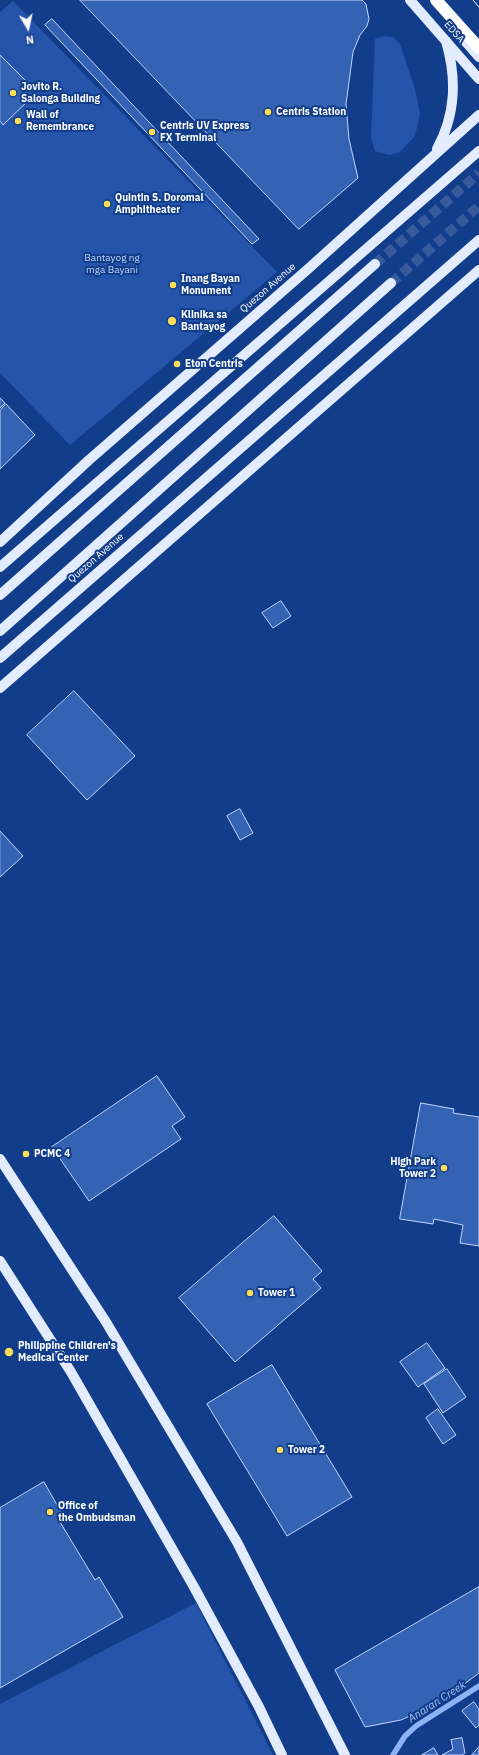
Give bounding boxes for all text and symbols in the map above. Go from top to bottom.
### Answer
north arrow [8,8,48,48]
street label: EDSA [441,19,467,45]
text: N [25,32,35,47]
place label: Jovito R. Salonga Building [21,81,100,104]
marker: Jovito R. Salonga Building [8,88,18,98]
place label: Centris Station [276,106,346,118]
marker: Centris Station [263,107,273,117]
place label: Wall of Remembrance [26,109,94,132]
marker: Wall of Remembrance [13,116,23,126]
place label: Centris UV Express FX Terminal [160,120,249,144]
marker: Centris UV Express FX Terminal [147,127,157,137]
place label: Quintin S. Doromal Amphitheater [115,192,204,216]
marker: Quintin S. Doromal Amphitheater [102,199,112,209]
park label: Bantayog ng mga Bayani [84,252,140,276]
street label: Quezon Avenue [238,261,298,315]
place label: Inang Bayan Monument [181,273,240,296]
marker: Inang Bayan Monument [168,280,178,290]
place label: Klinika sa Bantayog [181,309,227,332]
marker: Klinika sa Bantayog [166,315,178,327]
place label: Eton Centris [185,358,243,370]
marker: Eton Centris [172,359,182,369]
street label: Quezon Avenue [66,531,126,585]
place label: PCMC 4 [34,1148,70,1160]
marker: PCMC 4 [21,1149,31,1159]
place label: High Park Tower 2 [390,1156,436,1180]
marker: High Park Tower 2 [439,1163,449,1173]
place label: Tower 1 [258,1287,295,1299]
marker: Tower 1 [245,1288,255,1298]
place label: Philippine Children's Medical Center [18,1340,116,1364]
marker: Philippine Children's Medical Center [3,1346,15,1358]
place label: Tower 2 [288,1444,325,1456]
marker: Tower 2 [275,1445,285,1455]
place label: Office of the Ombudsman [58,1500,136,1524]
marker: Office of the Ombudsman [45,1507,55,1517]
water label: Anaran Creek [406,1678,468,1726]

